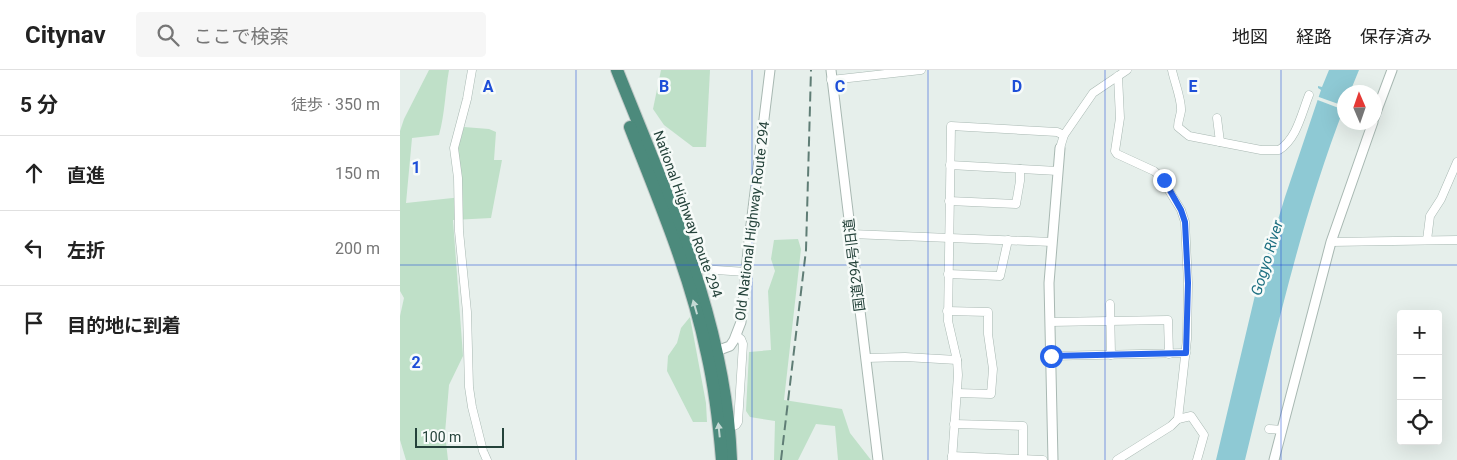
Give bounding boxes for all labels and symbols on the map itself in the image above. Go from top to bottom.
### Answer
text: A [483,77,494,96]
text: B [659,77,669,96]
text: C [835,77,845,96]
text: D [1012,77,1022,96]
text: E [1189,77,1198,96]
north arrow [1337,85,1382,130]
street label: Old National Highway Route 294 [732,120,772,322]
street label: National Highway Route 294 [650,128,726,300]
text: 1 [411,158,421,177]
route end [1153,169,1176,192]
water label: Gogyo River [1247,217,1287,298]
street label: 国道294号旧道 [840,218,868,312]
one-way arrow [690,299,698,314]
route start [1040,345,1063,368]
text: 2 [411,353,421,372]
one-way arrow [715,422,723,438]
scale bar [415,425,504,448]

